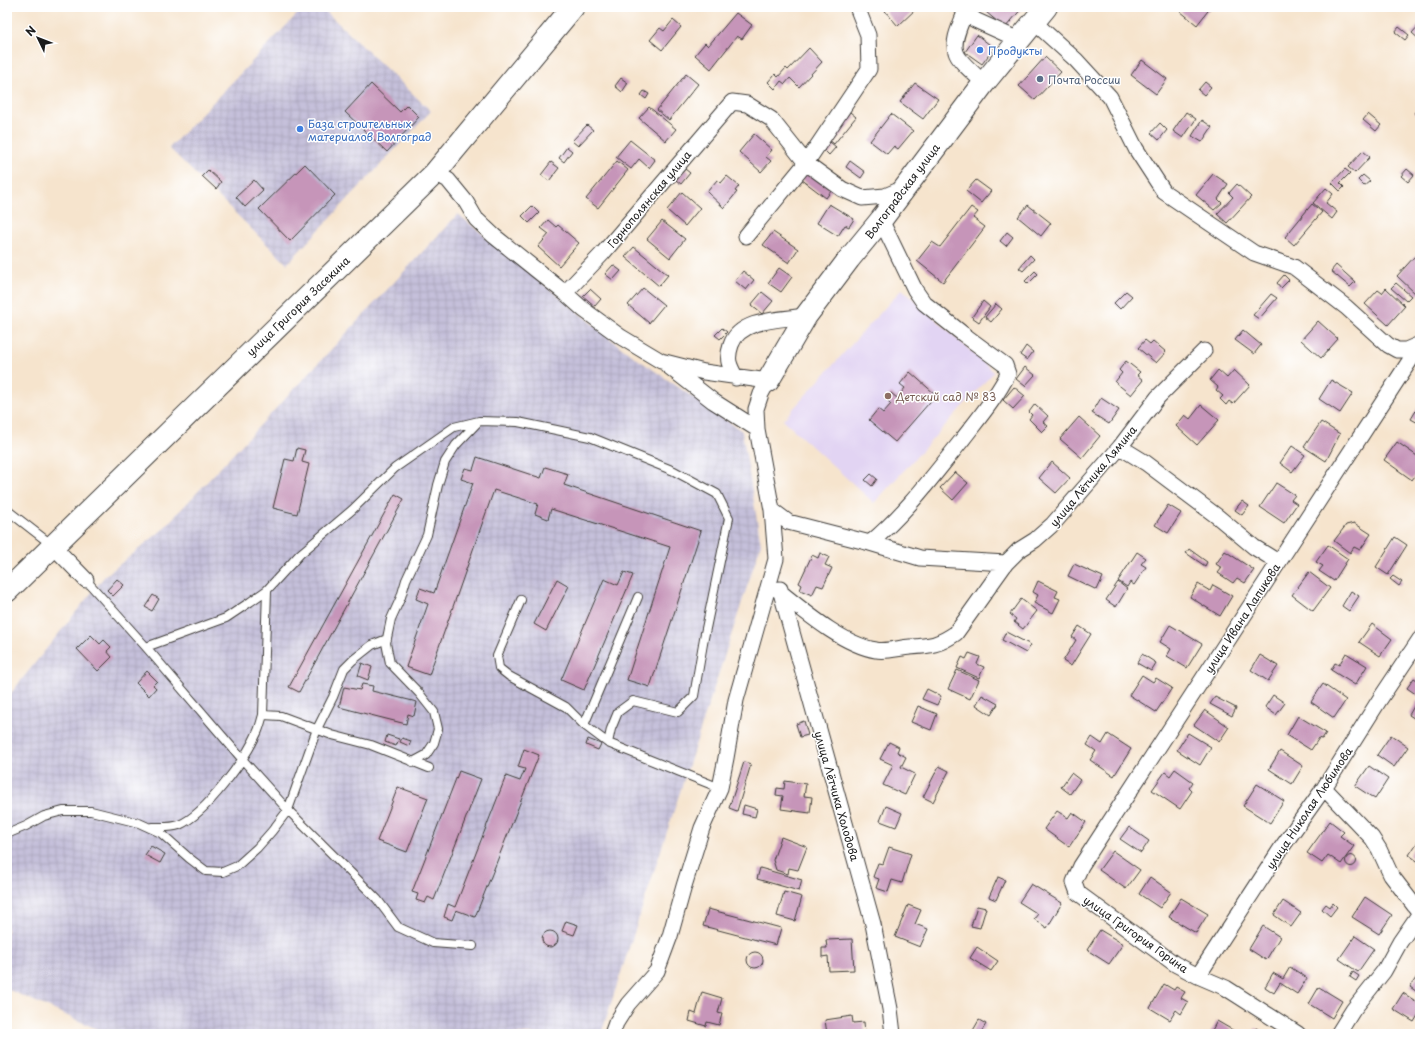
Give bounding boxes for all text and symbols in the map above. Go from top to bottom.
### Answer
north arrow [18,18,58,58]
text: N [21,22,40,40]
place label: Продукты [988,42,1042,59]
marker: Продукты [975,45,985,55]
place label: Почта России [1048,71,1120,88]
marker: Почта России [1035,74,1045,84]
place label: База строительных материалов Волгоград [308,115,431,145]
marker: База строительных материалов Волгоград [295,124,305,134]
street label: Волгоградская улица [860,140,944,242]
street label: Горнополянская улица [603,147,695,251]
street label: улица Григория Засекина [243,252,353,360]
place label: Детский сад № 83 [895,388,996,405]
marker: Детский сад № 83 [883,391,893,401]
street label: улица Лётчика Лямина [1046,422,1141,530]
street label: улица Ивана Лапикова [1200,560,1284,676]
street label: улица Лётчика Холодова [810,729,864,863]
street label: улица Николая Любимова [1262,743,1356,873]
street label: улица Григория Горина [1080,891,1192,977]

